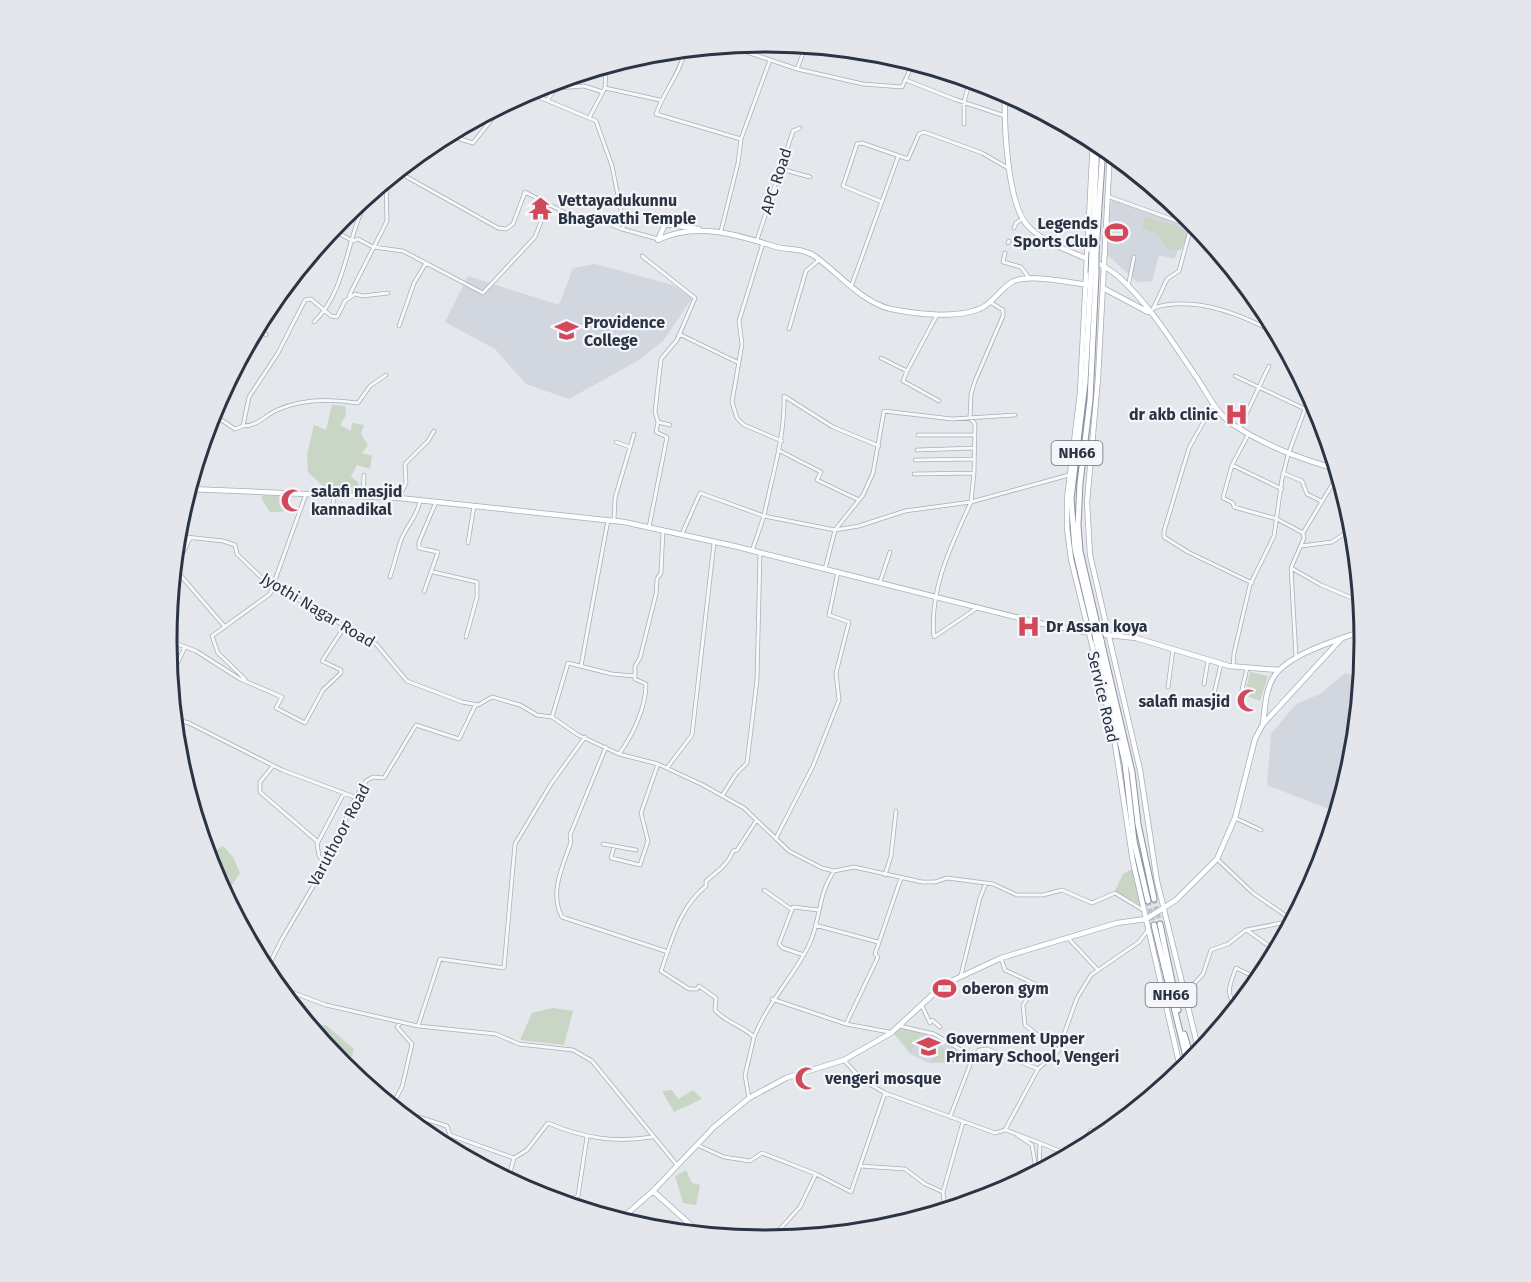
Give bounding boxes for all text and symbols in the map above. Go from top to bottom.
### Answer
street label: APC Road [756,145,796,217]
place label: Vettayadukunnu Bhagavathi Temple [557,191,696,228]
temple icon: Vettayadukunnu Bhagavathi Temple [527,196,553,222]
place label: Legends Sports Club [1013,214,1098,251]
sports icon: Legends Sports Club [1103,219,1129,245]
place label: Providence College [584,313,665,350]
school or university icon: Providence College [553,318,579,344]
hospital icon: dr akb clinic [1223,401,1249,427]
place label: dr akb clinic [1129,405,1218,424]
road number: NH66 [1052,441,1102,465]
place label: salafi masjid kannadikal [311,482,402,519]
mosque icon: salafi masjid kannadikal [280,487,306,513]
street label: Jyothi Nagar Road [258,569,378,651]
hospital icon: Dr Assan koya [1015,613,1041,639]
place label: Dr Assan koya [1046,617,1148,636]
street label: Service Road [1083,649,1123,745]
mosque icon: salafi masjid [1235,688,1261,714]
place label: salafi masjid [1139,692,1230,711]
street label: Varuthoor Road [304,780,374,890]
sports icon: oberon gym [931,975,957,1001]
place label: oberon gym [962,979,1049,998]
road number: NH66 [1146,983,1196,1007]
place label: Government Upper Primary School, Vengeri [946,1029,1119,1066]
school or university icon: Government Upper Primary School, Vengeri [915,1034,941,1060]
mosque icon: vengeri mosque [794,1065,820,1091]
place label: vengeri mosque [824,1069,942,1088]

